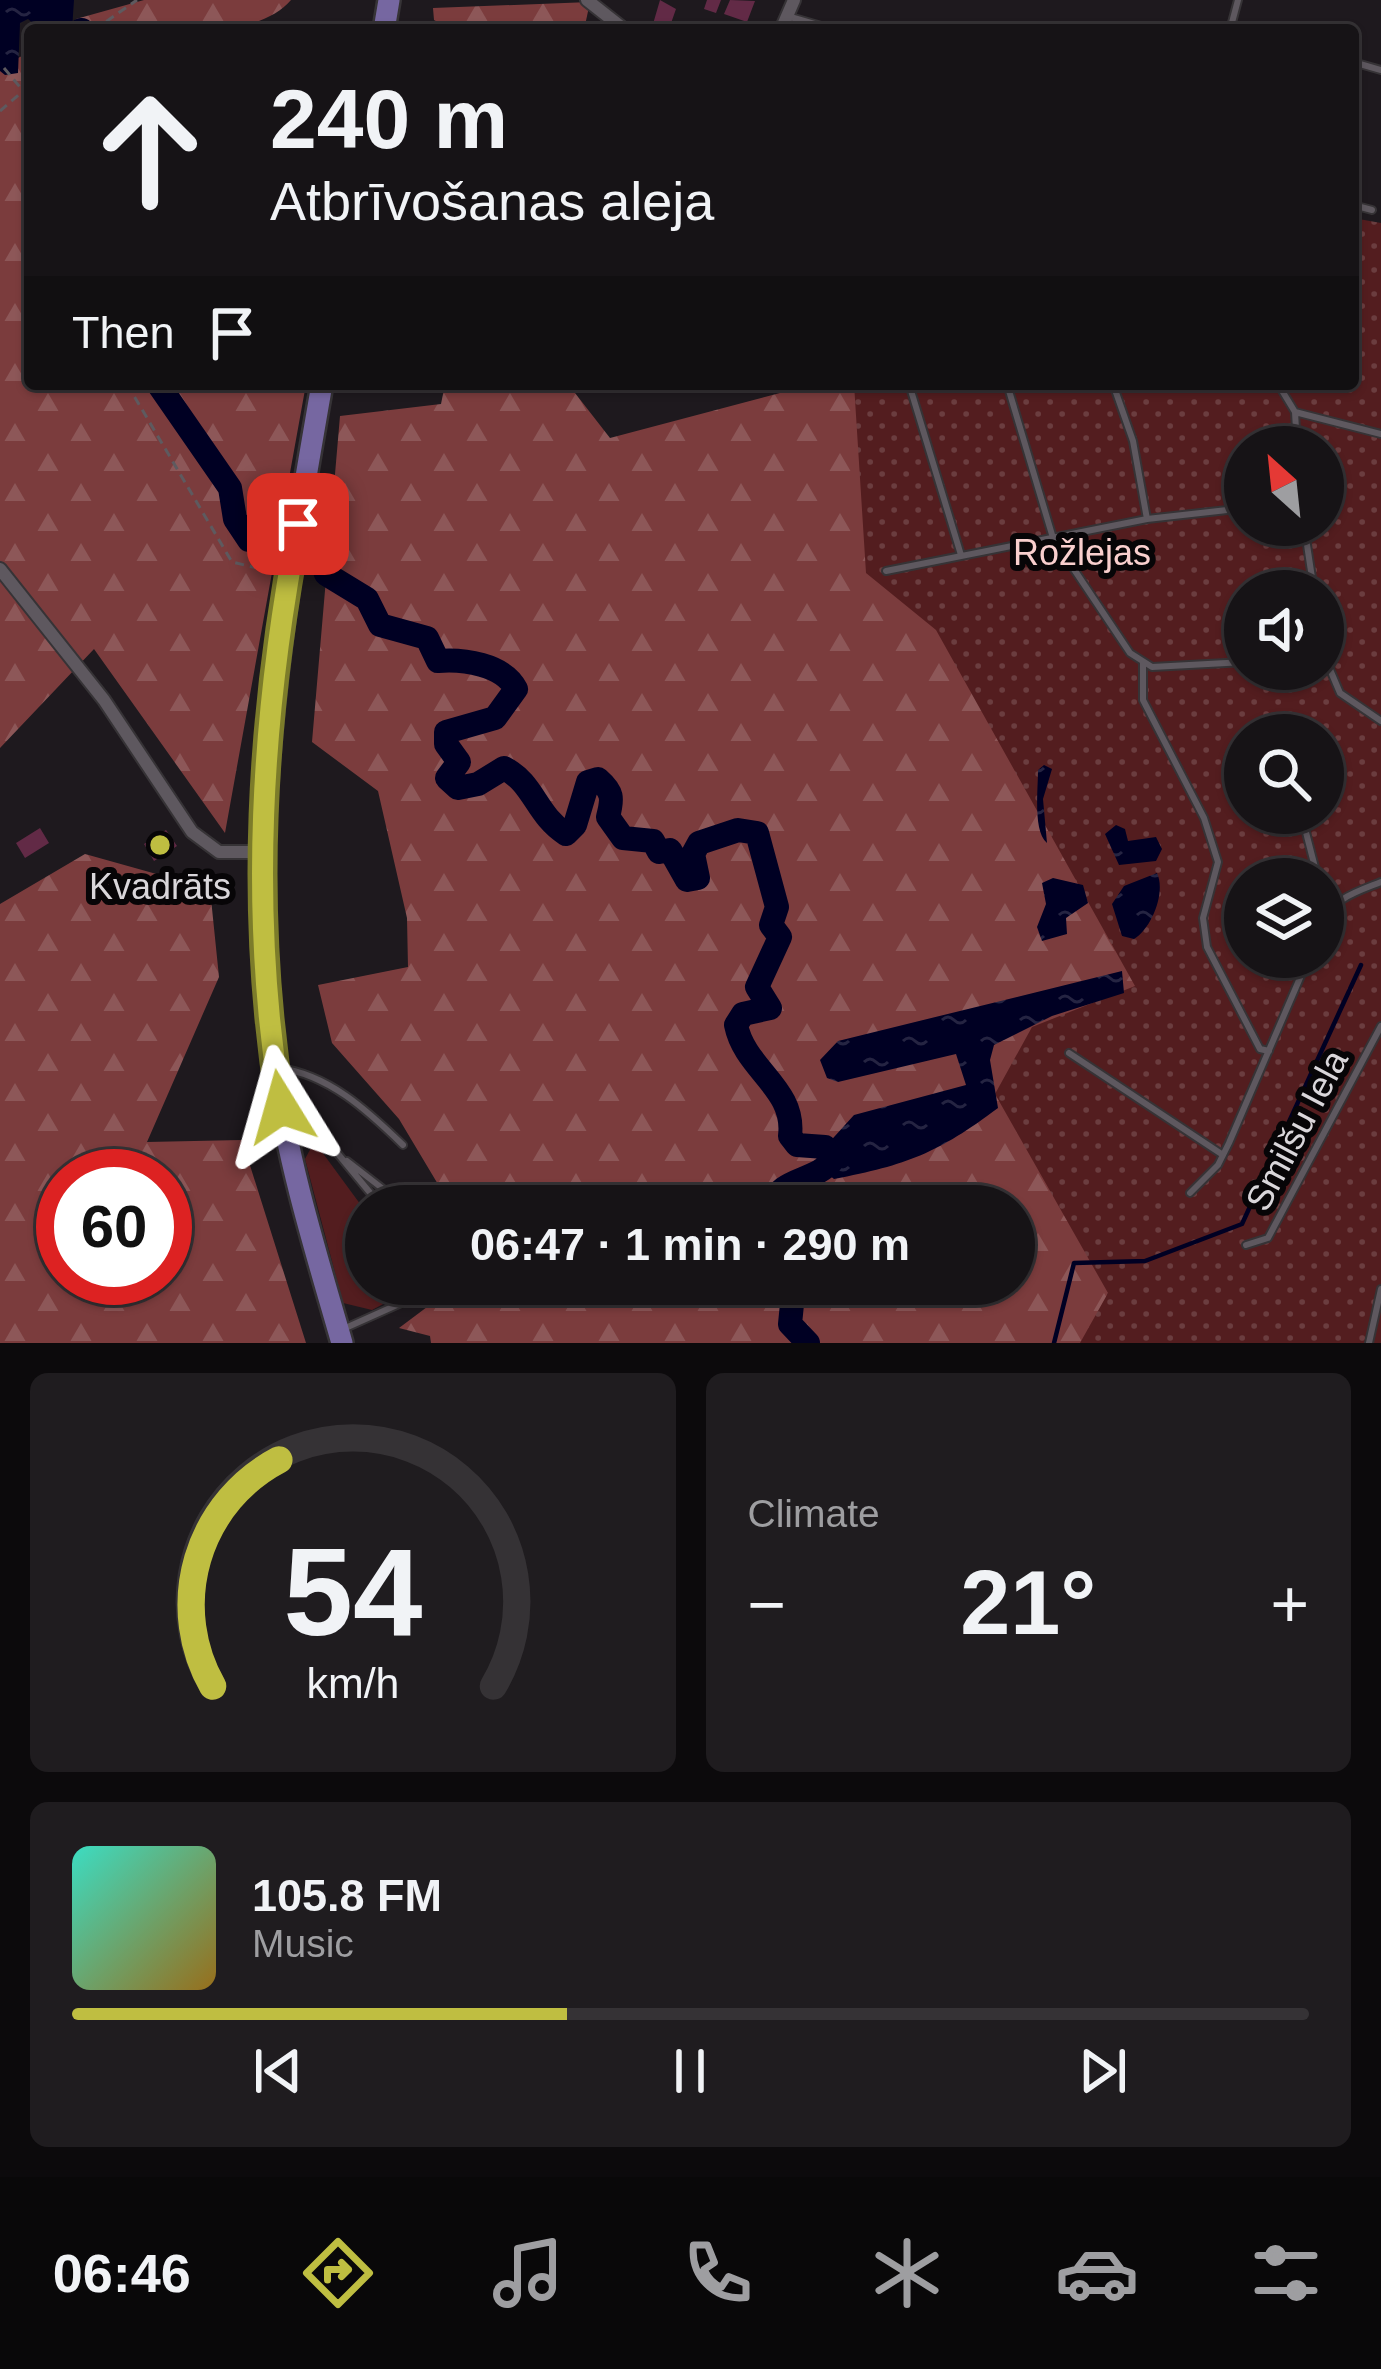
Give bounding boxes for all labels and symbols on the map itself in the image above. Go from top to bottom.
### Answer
north arrow [1224,426,1344,546]
pin [247,473,349,575]
park label: Rožlejas [1013,532,1151,573]
marker: Kvadrāts [147,832,173,858]
place label: Kvadrāts [89,866,231,907]
street label: Smilšu Iela [1237,1042,1356,1218]
position arrow [218,1044,344,1170]
speed limit sign: 60 [36,1149,192,1305]

